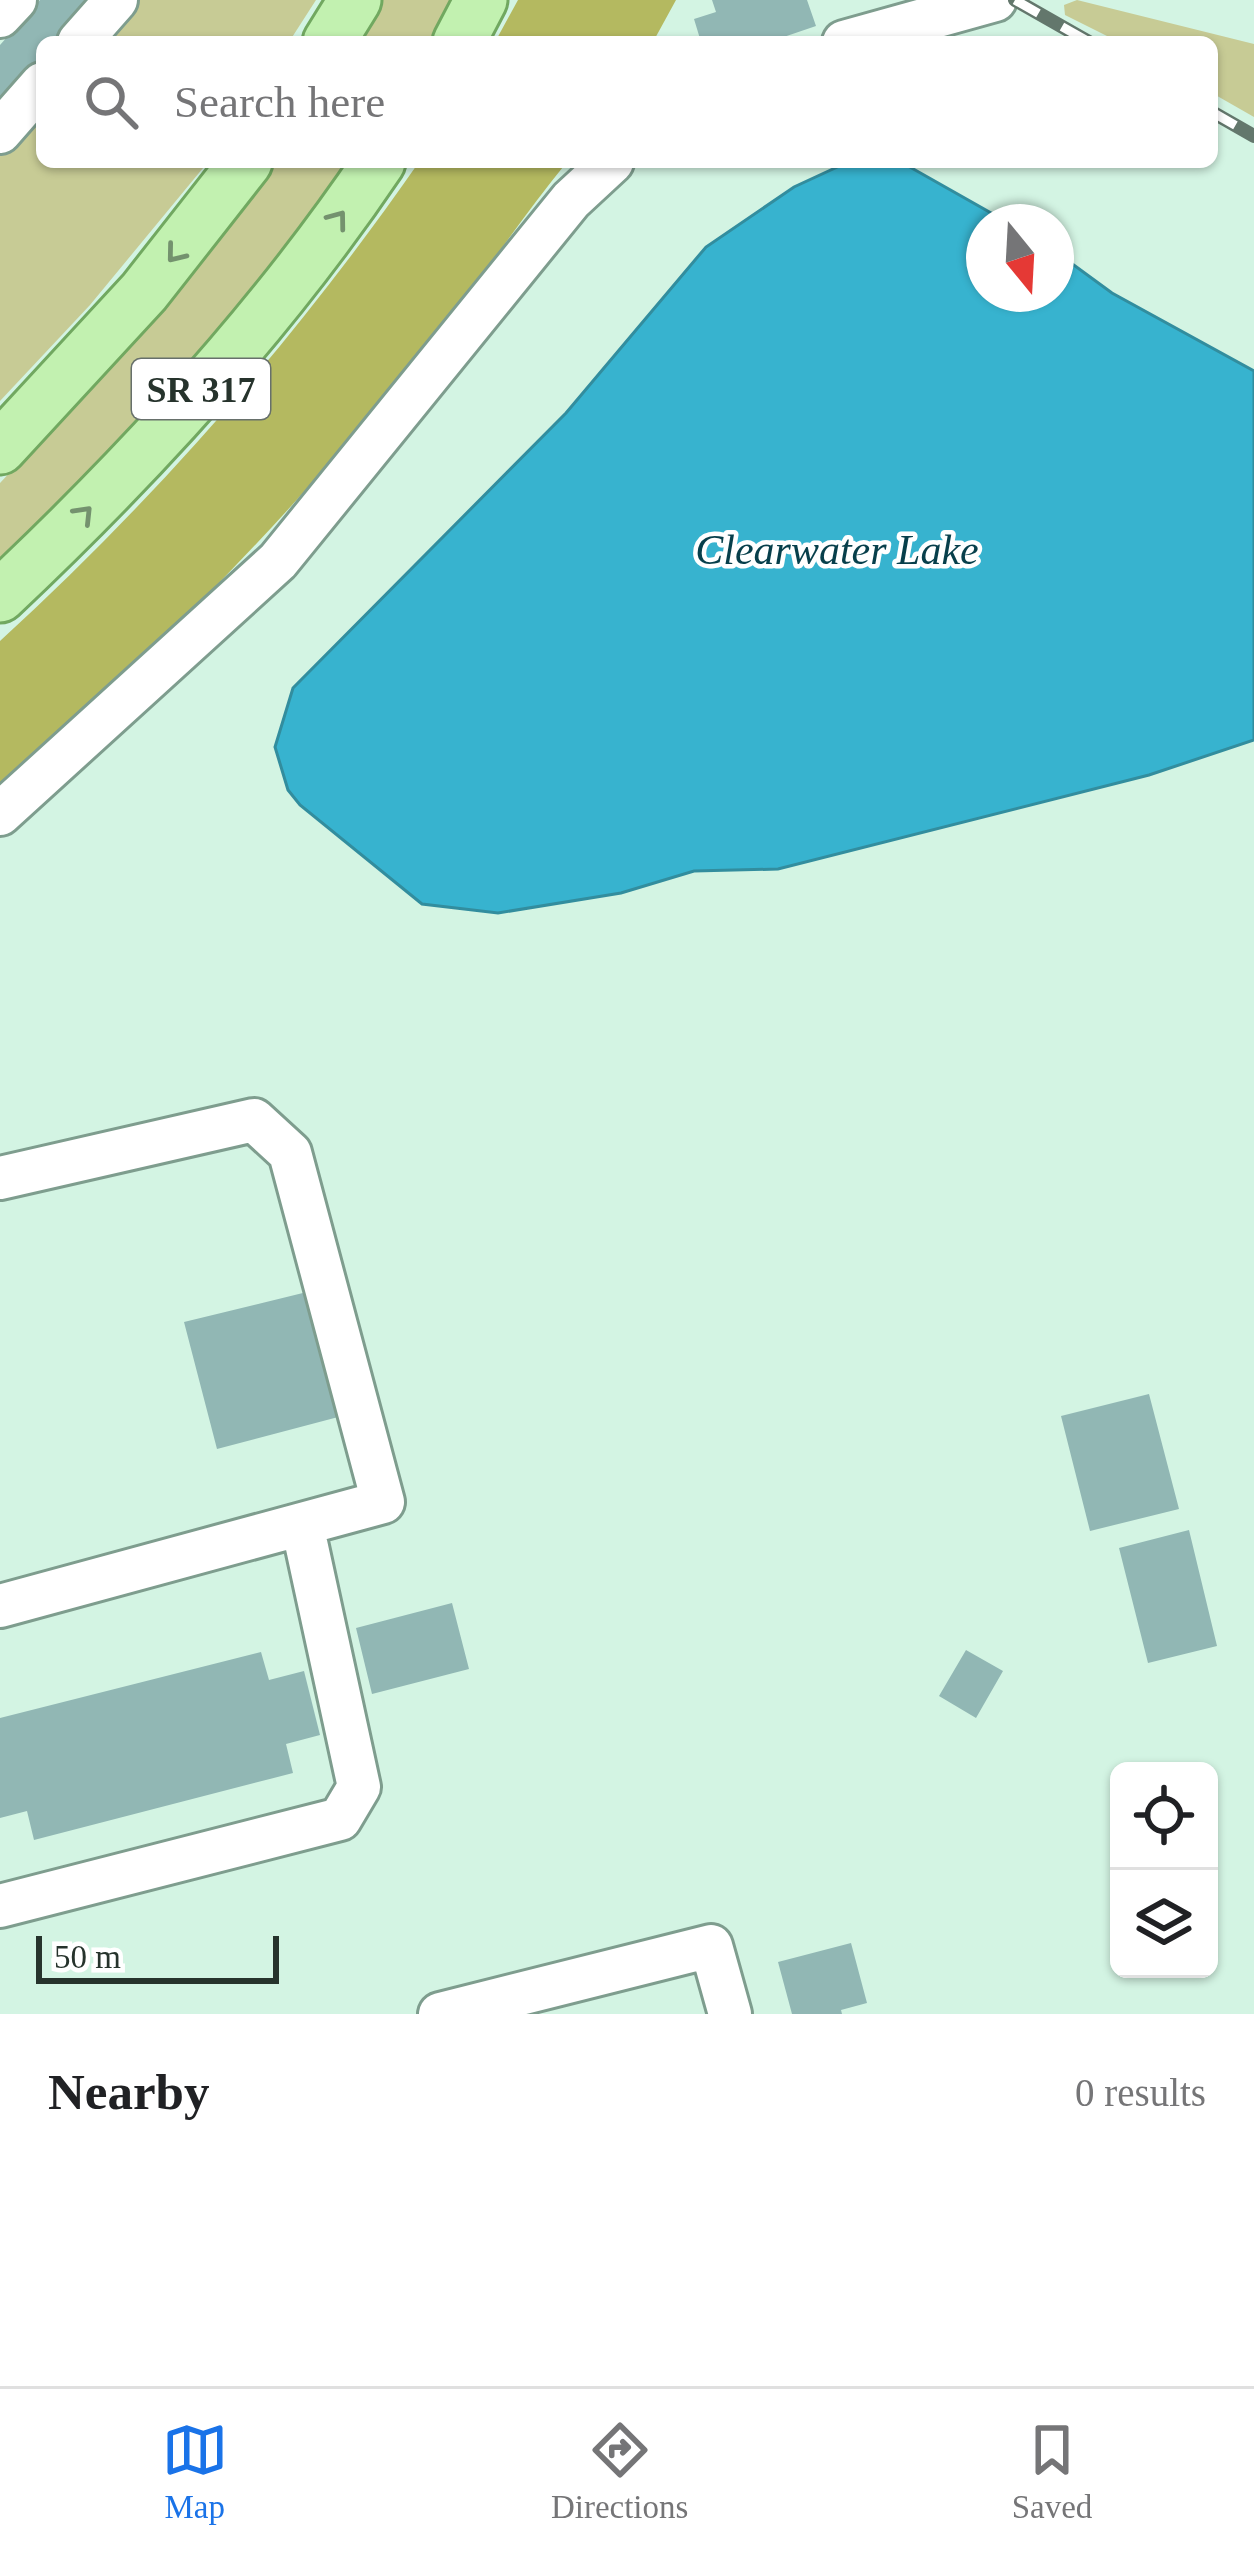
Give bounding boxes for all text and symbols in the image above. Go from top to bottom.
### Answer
search box [36,36,1218,168]
icon: search [78,69,144,135]
text: Search here [174,77,385,127]
north arrow [966,204,1074,312]
one-way arrow [323,210,345,232]
one-way arrow [168,241,189,263]
road number: SR 317 [132,359,270,419]
one-way arrow [70,507,92,528]
water label: Clearwater Lake [695,527,979,573]
map controls [1110,1762,1218,1978]
button: locate [1110,1762,1218,1870]
button: layers [1110,1870,1218,1978]
scale bar [36,1930,279,1983]
text: 50 m [54,1939,121,1975]
text: Nearby [48,2064,209,2120]
text: 0 results [1075,2071,1206,2114]
tab: Map [162,2417,228,2526]
tab: Directions [551,2417,688,2526]
tab: Saved [1012,2417,1092,2526]

